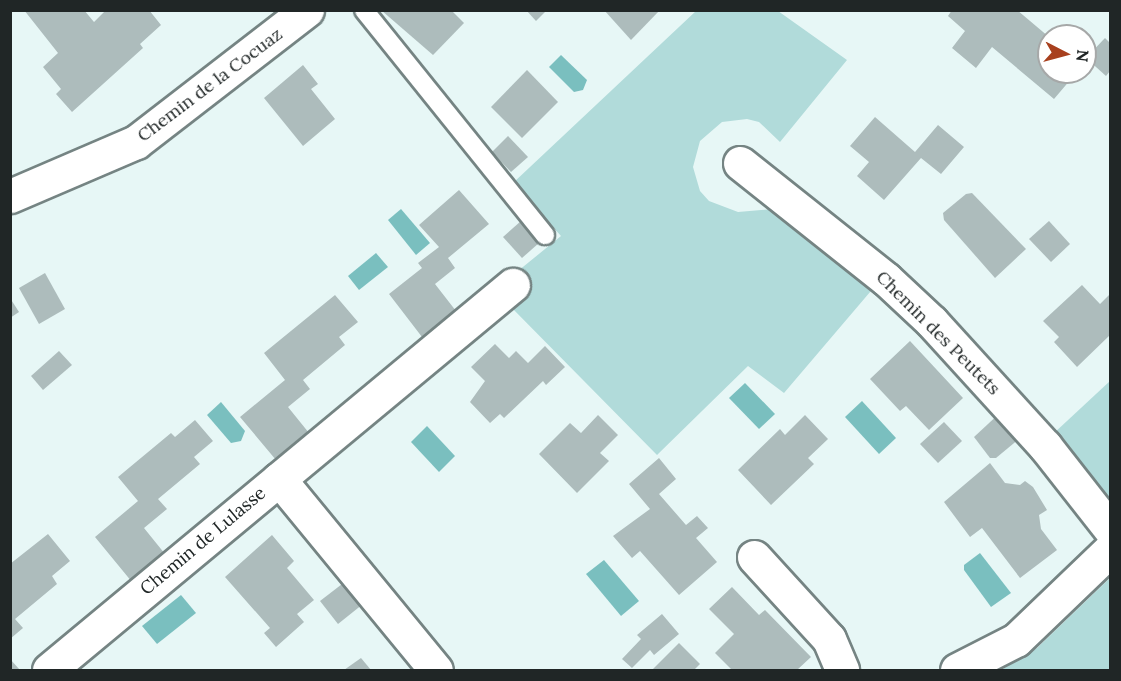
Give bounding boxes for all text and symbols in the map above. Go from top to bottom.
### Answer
street label: Chemin de la Cocuaz [133,23,287,147]
north arrow [1037,24,1097,84]
text: N [1072,48,1094,63]
street label: Chemin des Peutets [871,266,1005,400]
street label: Chemin de Lulasse [136,482,270,600]

